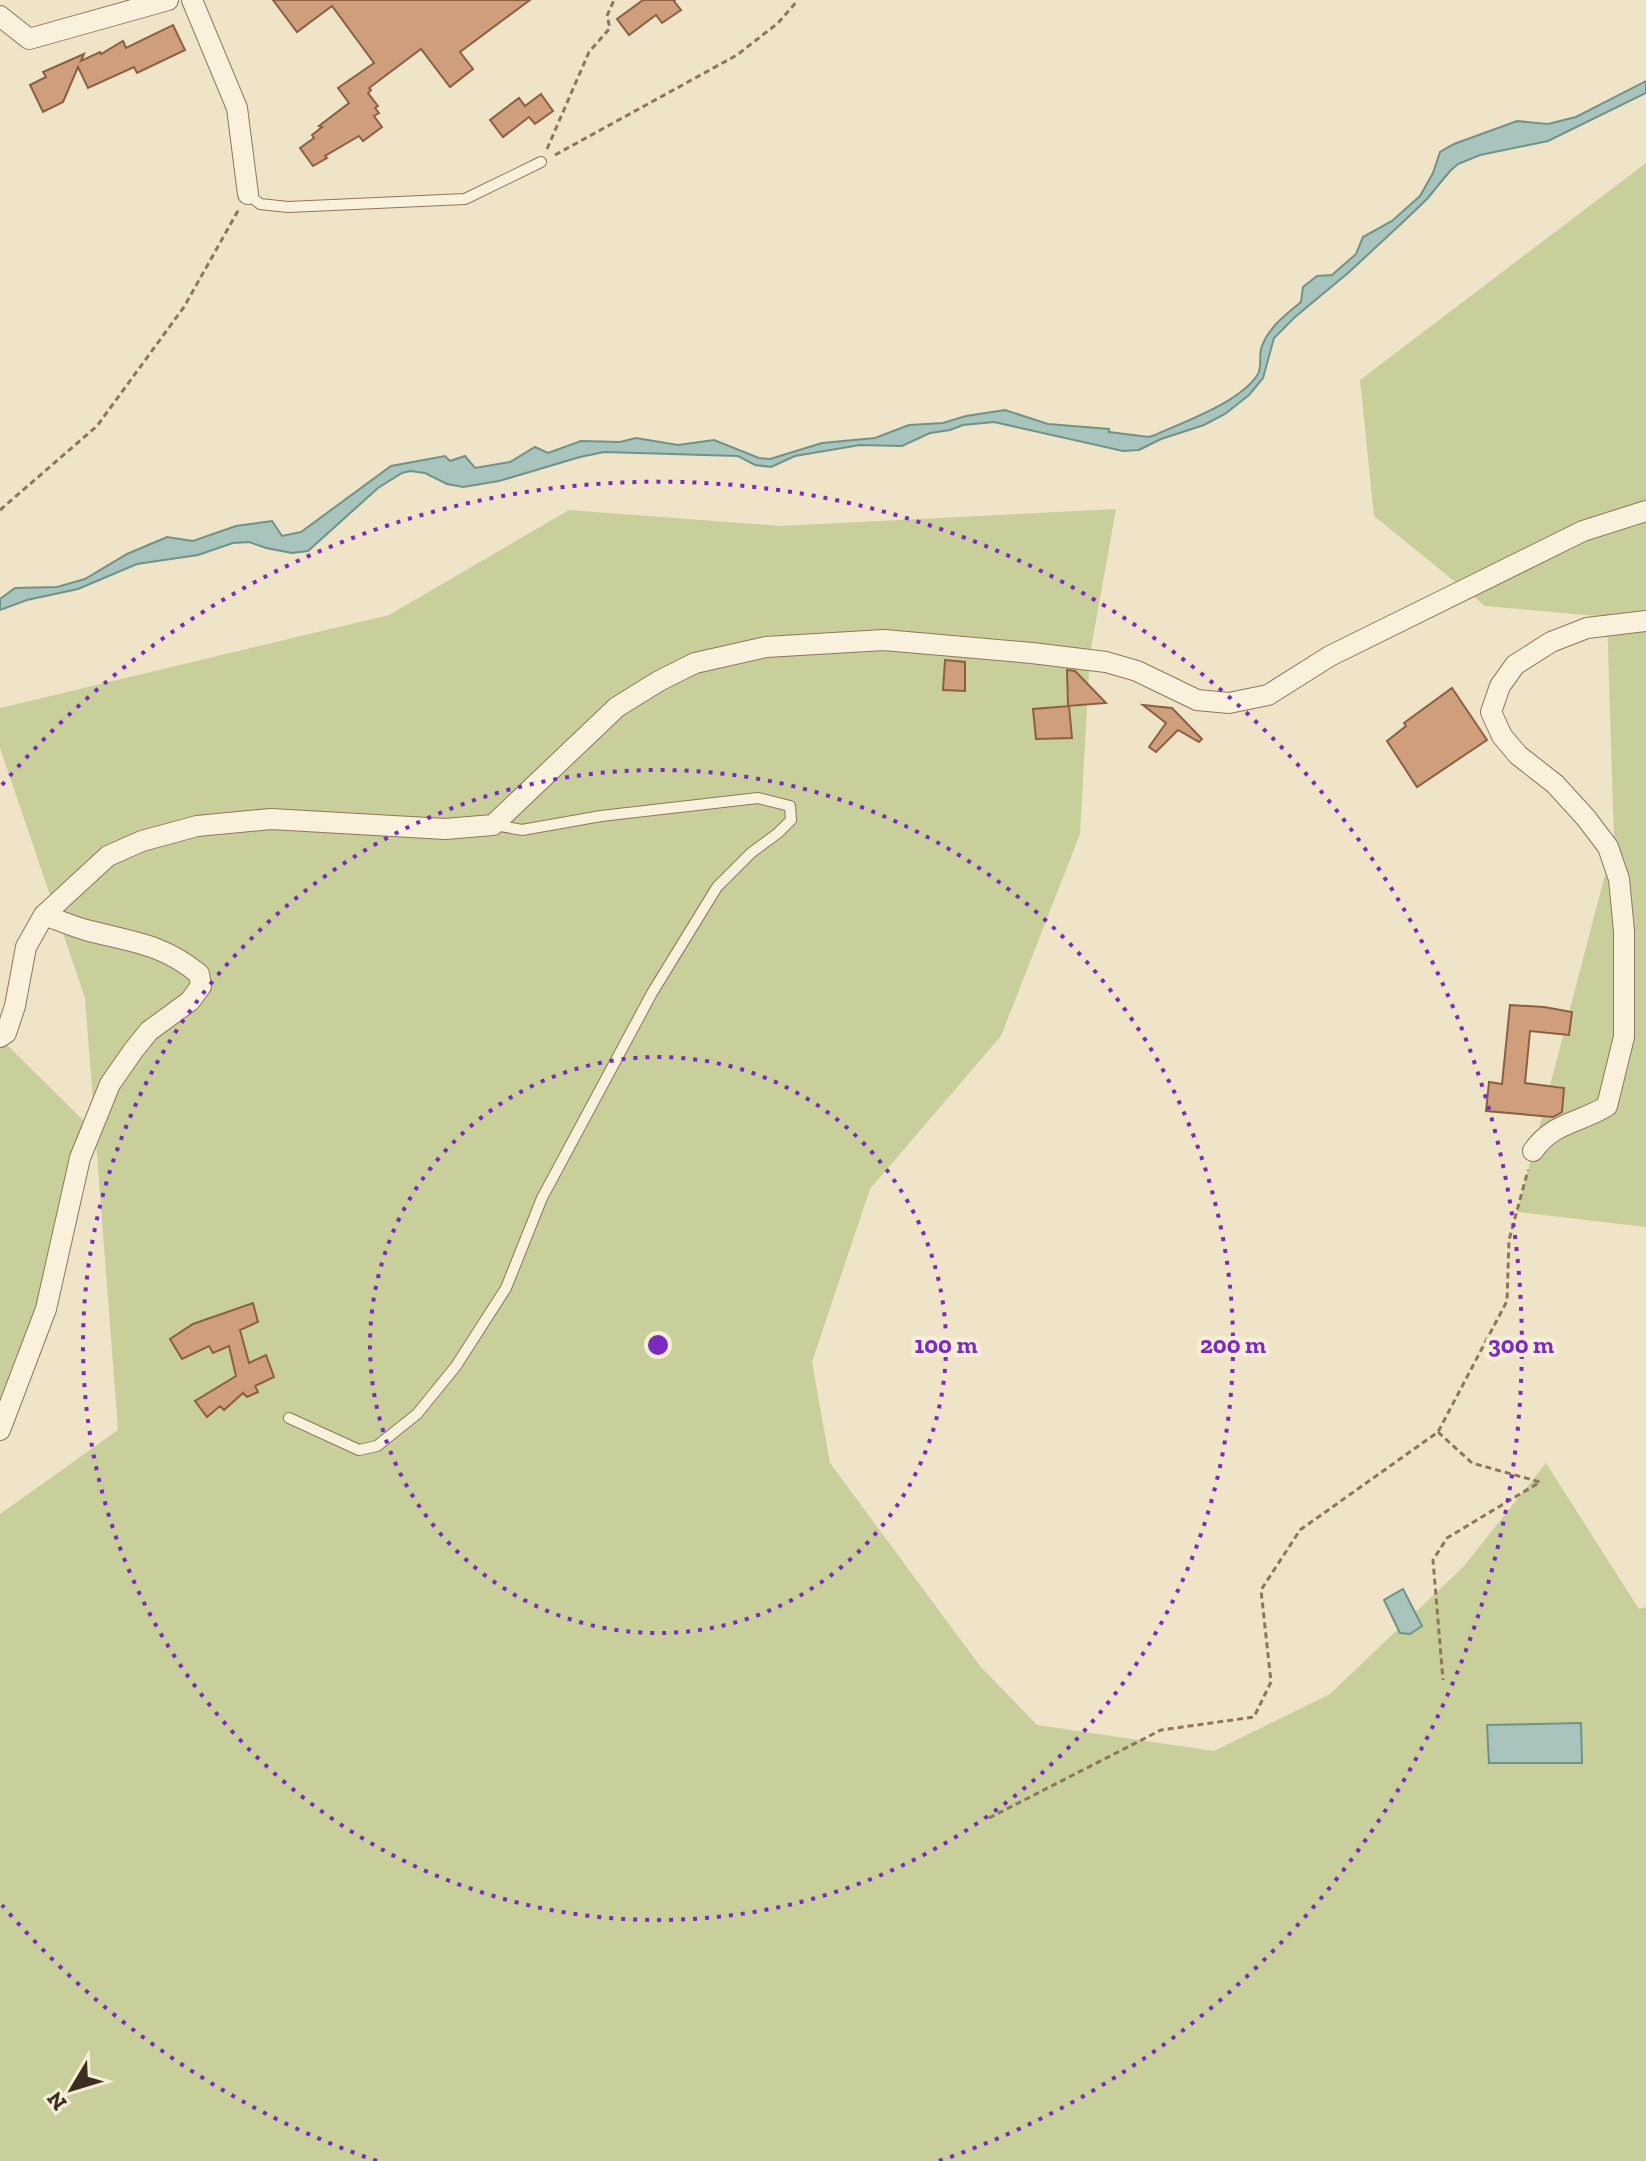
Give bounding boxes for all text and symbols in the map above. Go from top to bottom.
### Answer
text: 100 m [915,1330,977,1359]
text: 200 m [1200,1330,1266,1359]
text: 300 m [1488,1330,1554,1359]
centre of rings [644,1331,672,1359]
north arrow [32,2049,112,2129]
text: N [41,2086,72,2116]

